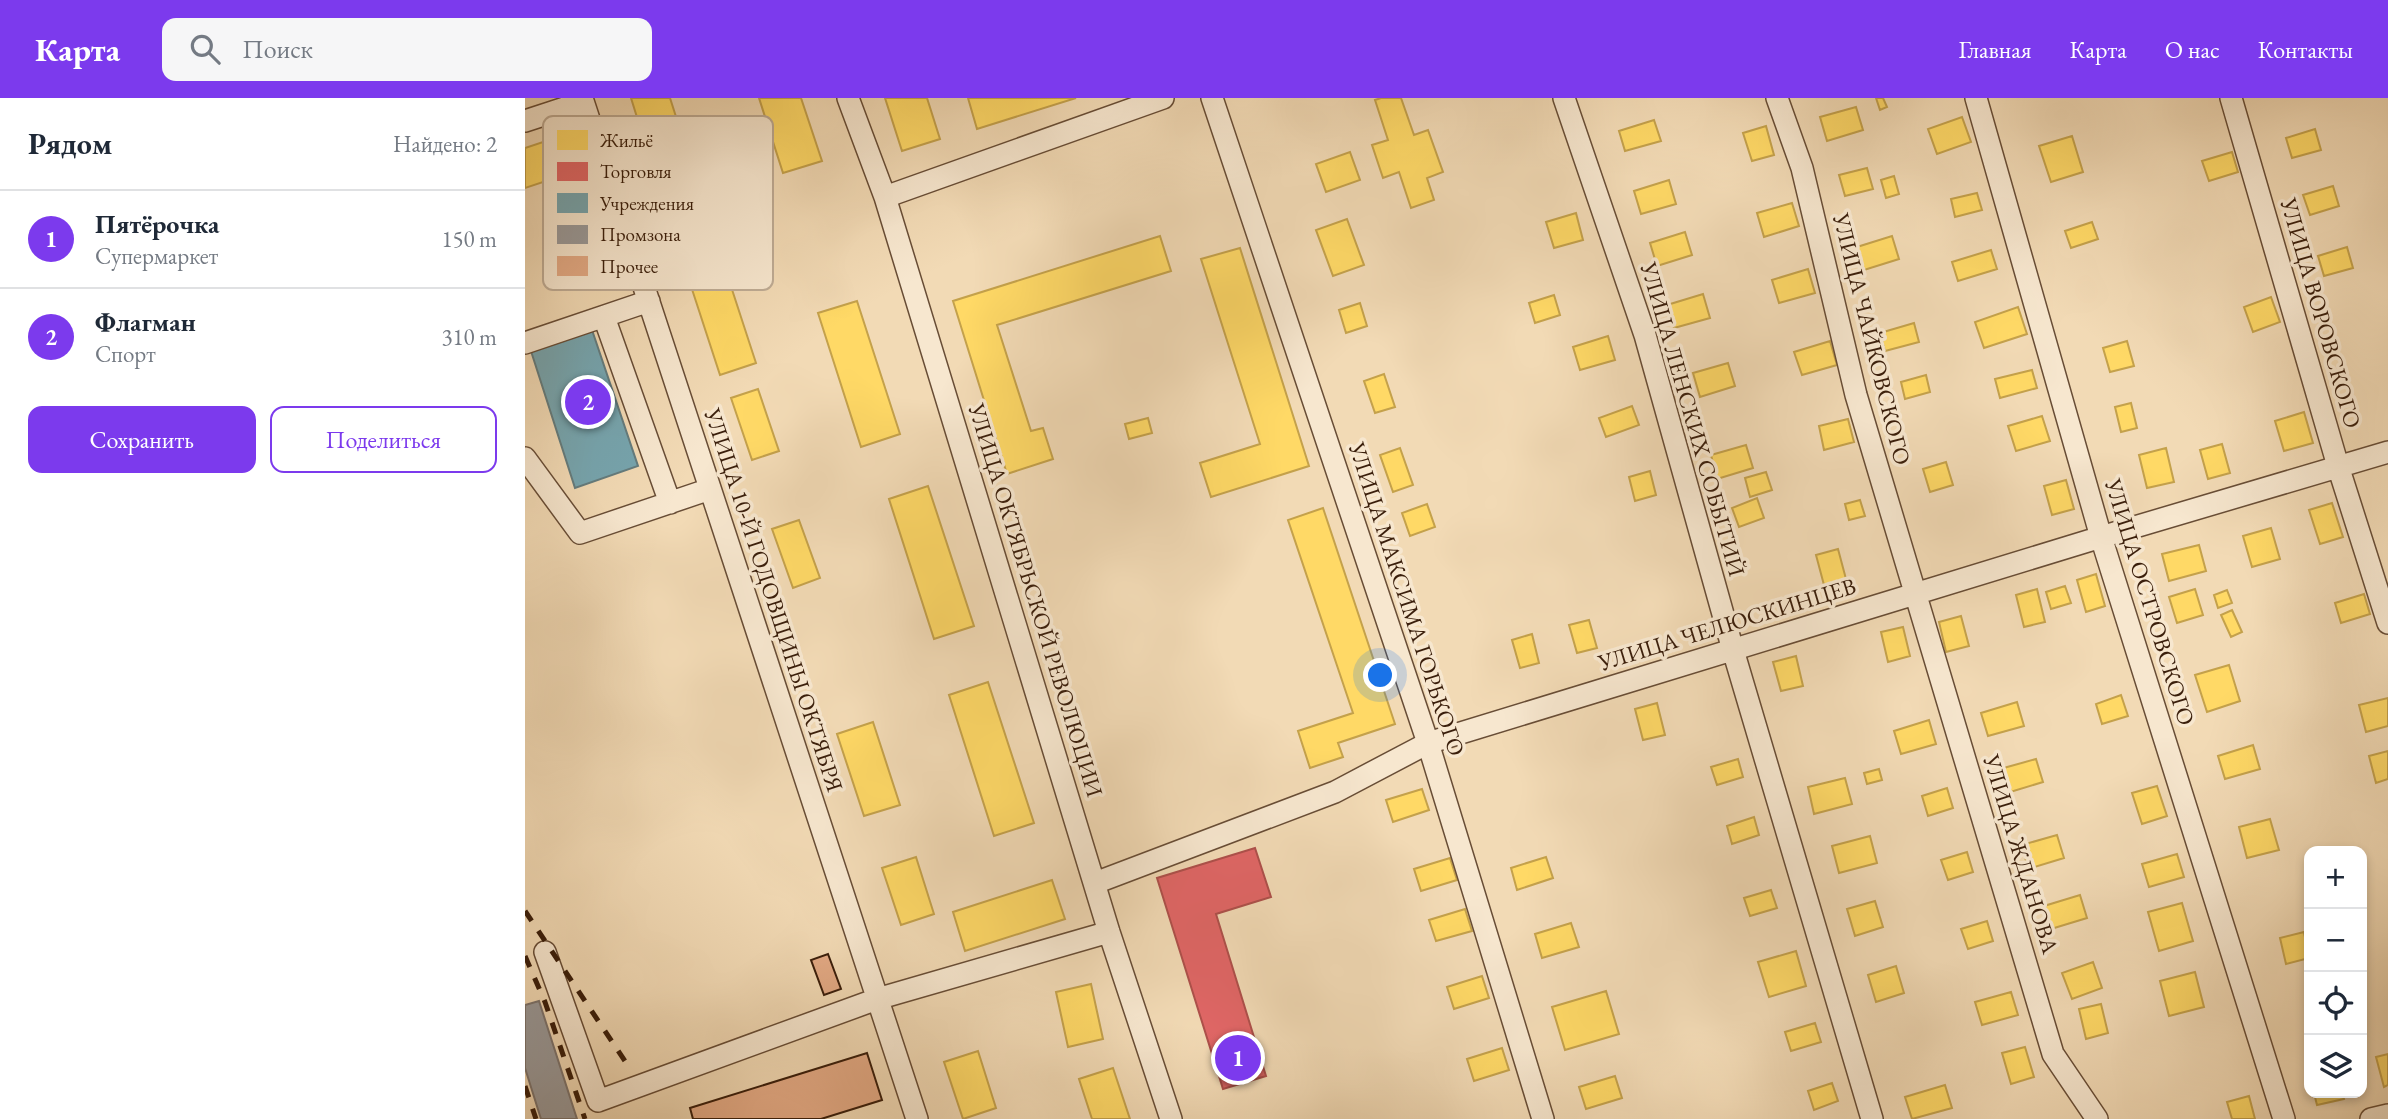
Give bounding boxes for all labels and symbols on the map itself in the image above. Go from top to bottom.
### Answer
legend [543,116,773,290]
text: Жильё [599,128,653,153]
text: Торговля [600,159,672,184]
text: Учреждения [599,191,695,216]
street label: УЛИЦА ВОРОВСКОГО [2273,193,2368,432]
street label: УЛИЦА ЧАЙКОВСКОГО [1826,209,1918,468]
text: Промзона [600,222,681,247]
text: Прочее [600,254,658,279]
street label: УЛИЦА ЛЕНСКИХ СОБЫТИЙ [1634,258,1752,580]
pin: 2 [565,376,611,428]
street label: УЛИЦА ОКТЯБРЬСКОЙ РЕВОЛЮЦИИ [961,399,1110,801]
street label: УЛИЦА 10-Й ГОДОВЩИНЫ ОКТЯБРЯ [697,404,850,796]
street label: УЛИЦА МАКСИМА ГОРЬКОГО [1342,437,1472,760]
street label: УЛИЦА ОСТРОВСКОГО [2098,474,2202,729]
street label: УЛИЦА ЧЕЛЮСКИНЦЕВ [1594,571,1859,678]
your location [1363,658,1397,692]
street label: УЛИЦА ЖДАНОВА [1976,750,2066,958]
pin: 1 [1215,1032,1261,1084]

